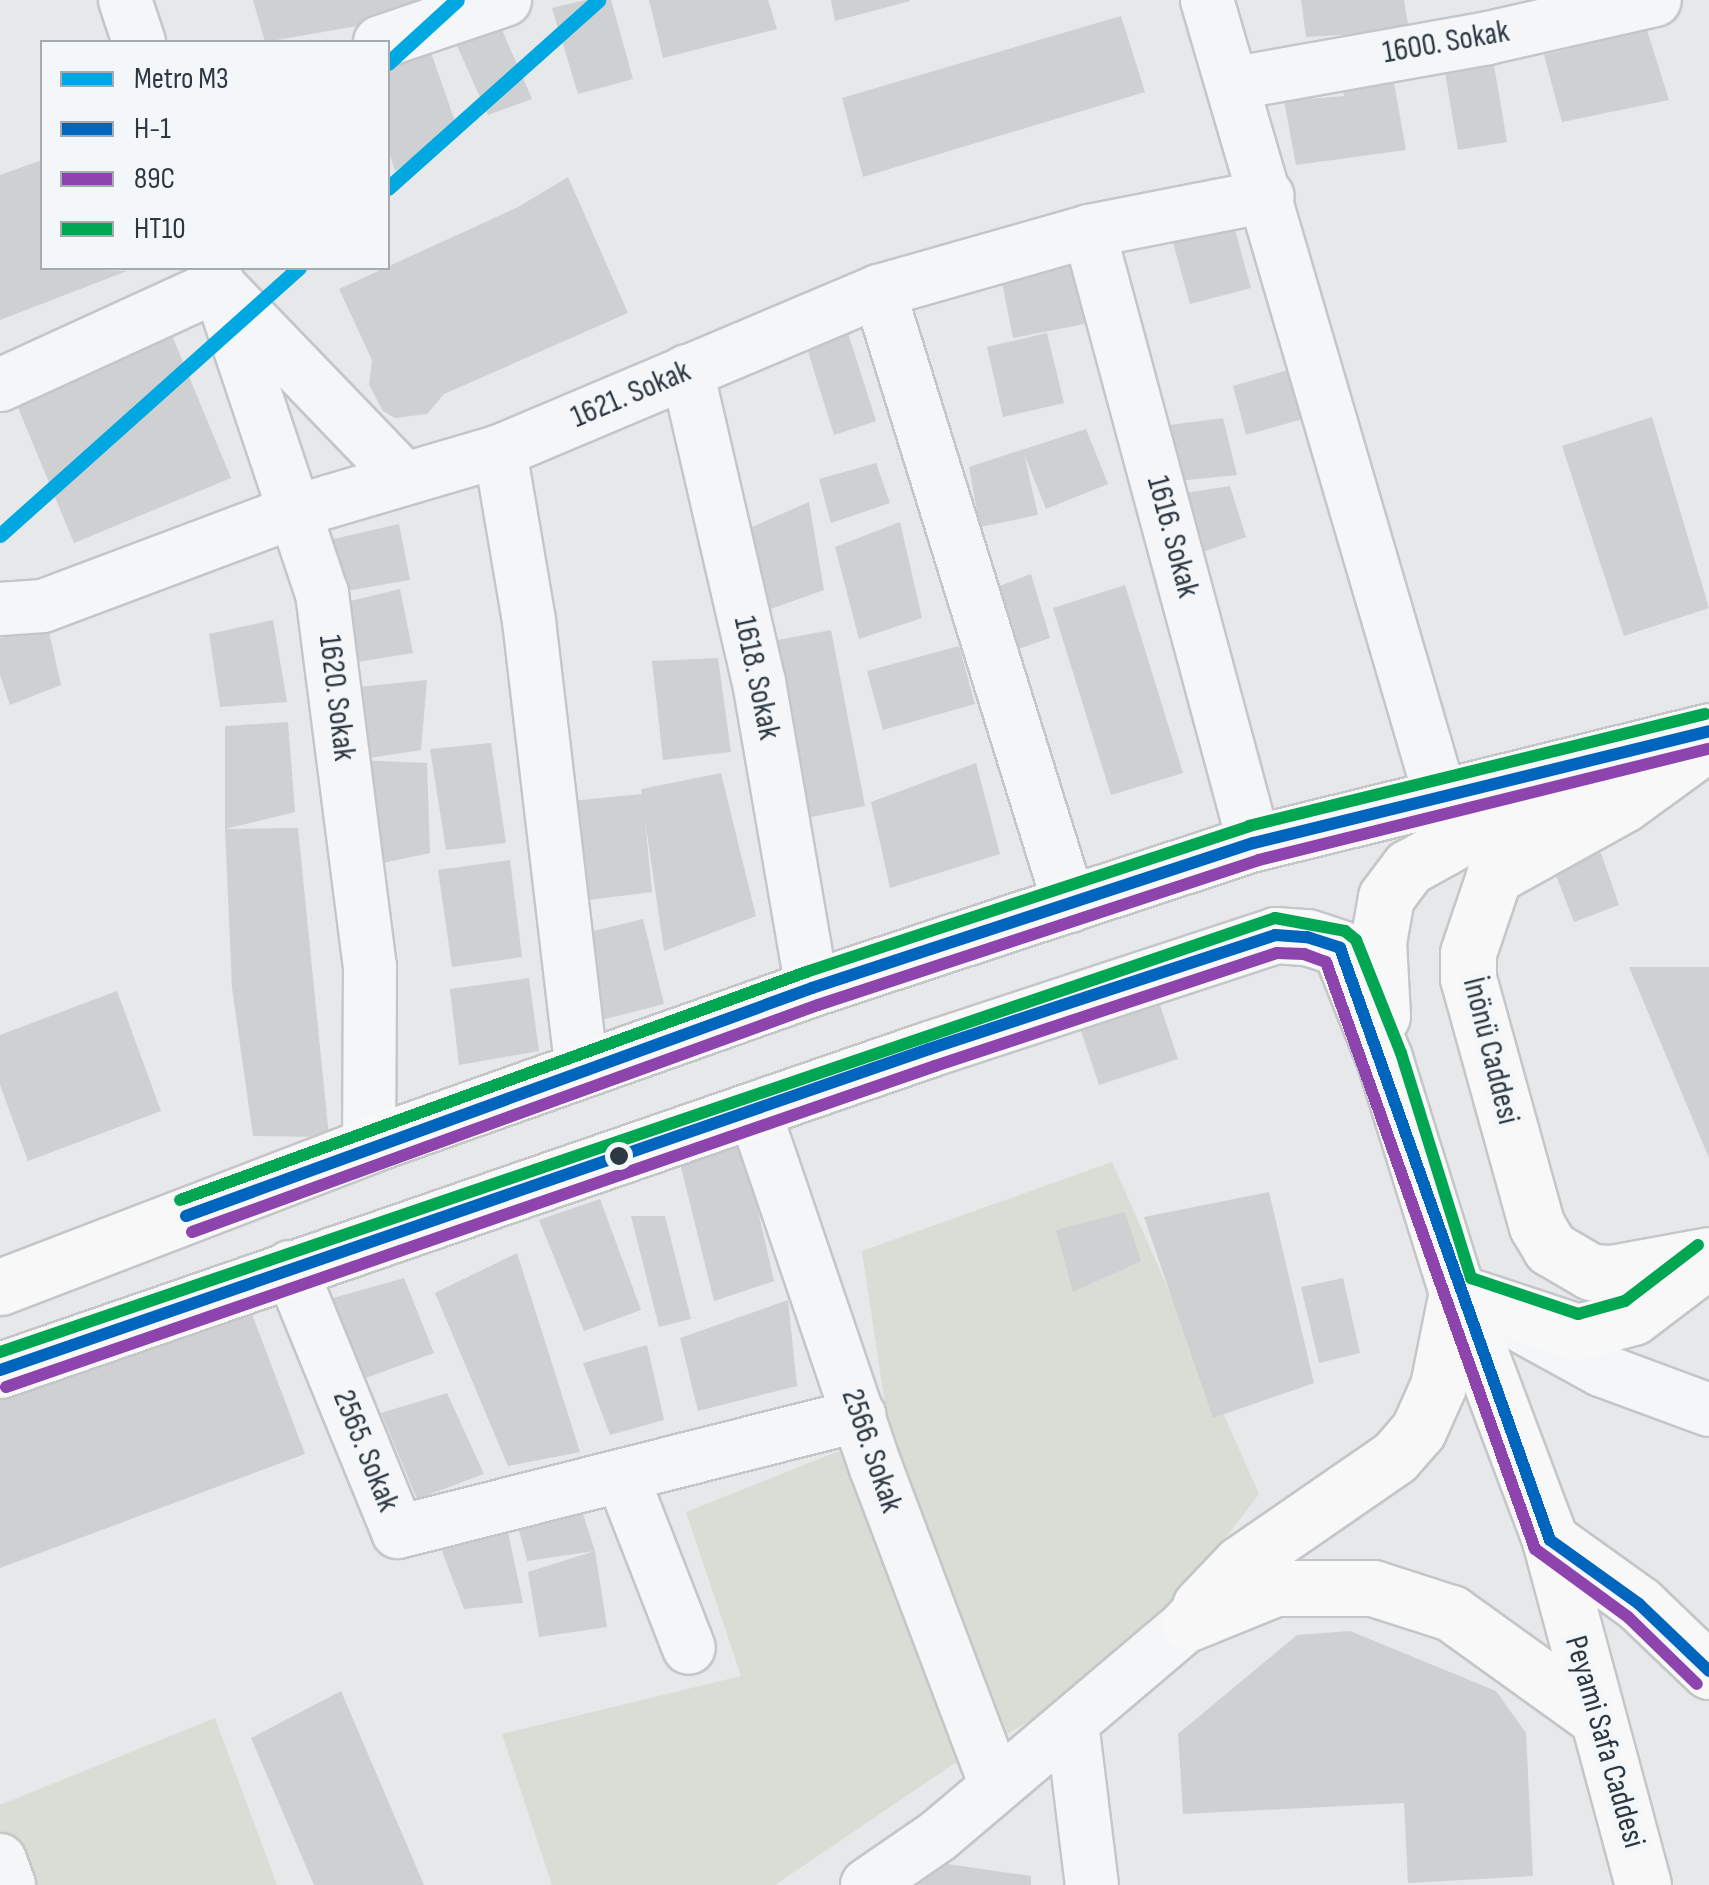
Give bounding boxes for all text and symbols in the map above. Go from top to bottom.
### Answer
street label: 1600. Sokak [1380,13,1512,73]
legend [40,40,390,270]
text: Metro M3 [134,61,229,97]
text: H-1 [134,111,171,147]
text: 89C [134,161,175,197]
text: HT10 [134,211,186,247]
street label: 1621. Sokak [566,353,696,437]
street label: 1616. Sokak [1137,472,1207,602]
street label: 1618. Sokak [724,613,788,743]
street label: 1620. Sokak [309,633,363,763]
street label: İnönü Caddesi [1453,974,1527,1128]
unlabelled marker [609,1146,629,1166]
street label: 2566. Sokak [832,1384,910,1518]
street label: 2565. Sokak [323,1385,407,1517]
street label: Peyami Safa Caddesi [1555,1632,1653,1852]

